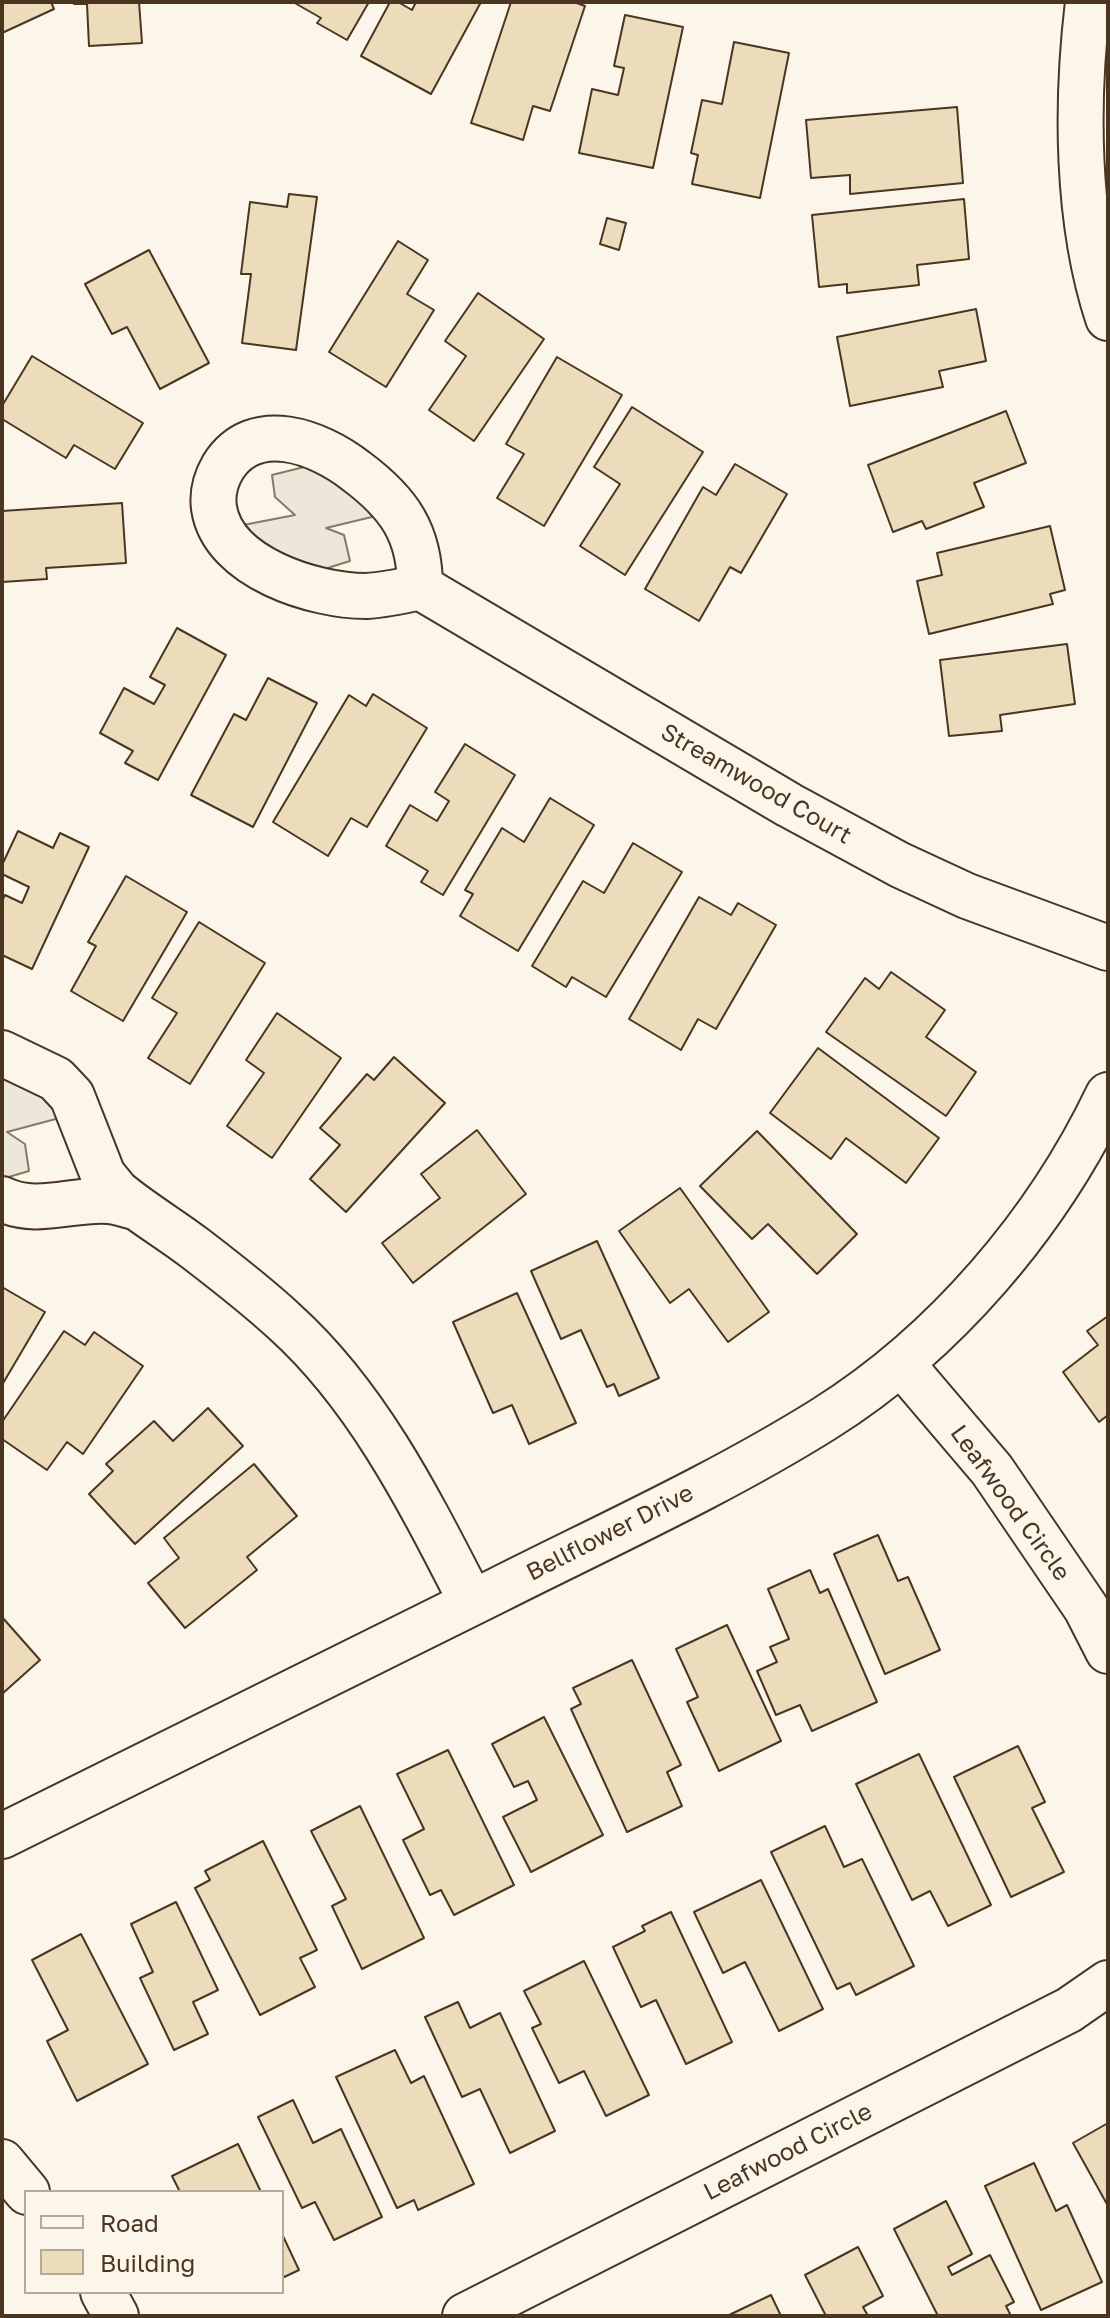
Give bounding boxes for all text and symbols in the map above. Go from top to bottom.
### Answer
street label: Streamwood Court [655,718,857,850]
street label: Leafwood Circle [944,1420,1076,1586]
street label: Bellflower Drive [522,1479,698,1587]
street label: Leafwood Circle [699,2097,877,2207]
legend [24,2190,284,2294]
text: Road [100,2208,159,2237]
text: Building [100,2248,195,2277]

